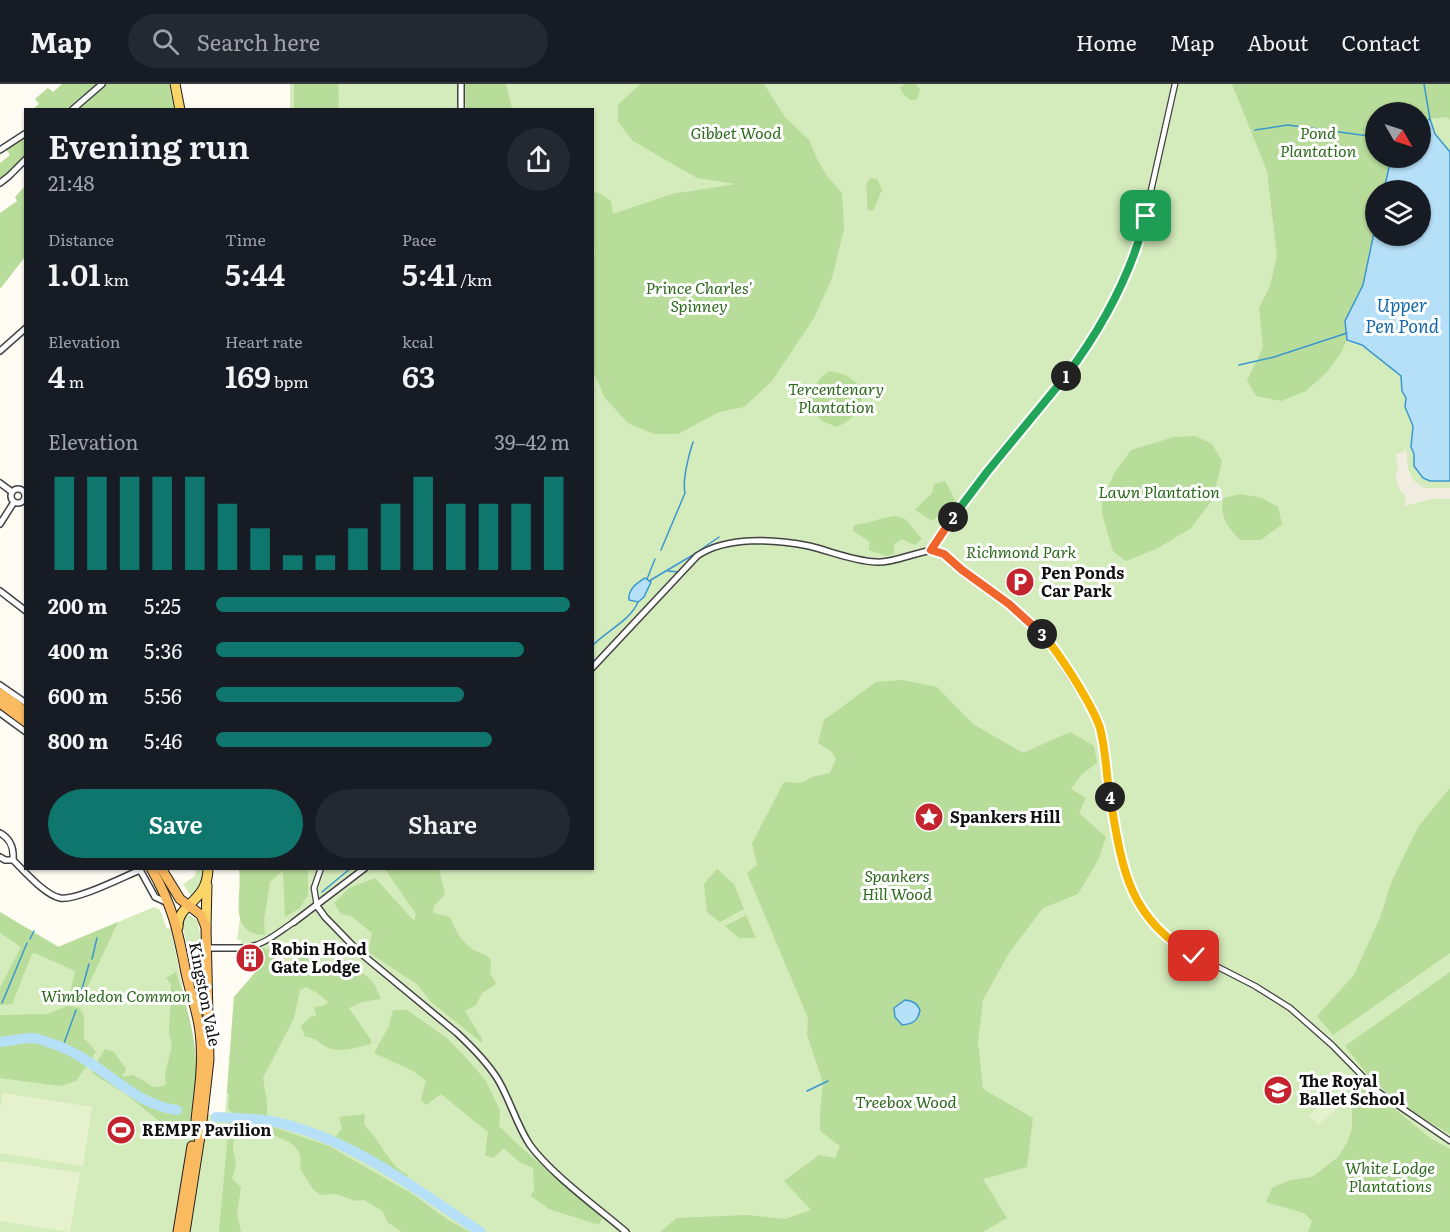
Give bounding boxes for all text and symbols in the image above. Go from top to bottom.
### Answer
search box [128,14,548,68]
text: Map [30,20,92,62]
icon: search [149,25,182,58]
text: Search here [197,25,320,58]
text: Home [1076,26,1137,57]
text: Map [1170,26,1214,57]
text: About [1247,26,1309,57]
text: Contact [1342,26,1420,57]
north arrow [1365,102,1431,168]
map controls [1365,102,1431,246]
text: Evening run [48,120,250,169]
park label: Gibbet Wood [691,120,782,144]
park label: Pond Plantation [1280,120,1357,162]
button: share [507,128,570,191]
text: 21:48 [48,167,95,197]
button: layers [1365,180,1431,246]
pin [1120,190,1171,241]
icon: arrive [1129,199,1162,232]
text: Distance [48,227,114,251]
text: Time [225,227,266,251]
text: Pace [402,227,436,251]
text: 1.01 [48,251,101,295]
text: 5:44 [225,251,285,295]
text: 5:41 [402,251,457,295]
text: km [101,267,129,291]
text: /km [457,267,492,291]
park label: Prince Charles' Spinney [646,275,752,317]
water label: Upper Pen Pond [1365,291,1440,339]
text: Elevation [48,329,120,353]
text: Heart rate [225,329,303,353]
text: kcal [402,329,434,353]
text: 4 [48,353,65,397]
text: 169 [225,353,271,397]
text: 63 [402,353,435,397]
pin: 1 [1051,361,1081,391]
text: 1 [1063,364,1069,388]
text: m [65,369,84,393]
text: bpm [271,369,309,393]
park label: Tercentenary Plantation [788,376,884,418]
text: Elevation [48,426,138,456]
text: 39–42 m [494,426,570,456]
park label: Lawn Plantation [1098,479,1220,503]
pin: 2 [938,502,968,532]
text: 2 [949,505,957,529]
park label: Richmond Park [966,539,1076,563]
place label: Pen Ponds Car Park [1041,560,1124,602]
parking icon: Pen Ponds Car Park [1004,566,1036,598]
text: 200 m [48,590,107,620]
text: 5:25 [144,590,181,620]
pin: 3 [1027,619,1057,649]
text: 3 [1038,622,1046,646]
text: 400 m [48,635,109,665]
text: 5:36 [144,635,182,665]
text: 600 m [48,680,108,710]
text: 5:56 [144,680,182,710]
text: 800 m [48,725,108,755]
text: 5:46 [144,725,182,755]
pin: 4 [1095,782,1125,812]
text: 4 [1105,785,1115,809]
button: Save [48,789,303,858]
button: Share [315,789,570,858]
place icon: Spankers Hill [913,801,945,833]
place label: Spankers Hill [950,804,1061,828]
park label: Spankers Hill Wood [862,863,933,905]
pin [1168,930,1219,981]
place label: Robin Hood Gate Lodge [271,936,367,978]
icon: check [1177,939,1210,972]
street label: Kingston Vale [184,940,228,1048]
building icon: Robin Hood Gate Lodge [234,942,266,974]
park label: Wimbledon Common [41,983,191,1007]
place label: The Royal Ballet School [1299,1068,1405,1110]
school or university icon: The Royal Ballet School [1262,1074,1294,1106]
park label: Treebox Wood [855,1089,958,1113]
sports icon: REMPF Pavilion [105,1114,137,1146]
place label: REMPF Pavilion [142,1117,271,1141]
park label: White Lodge Plantations [1345,1155,1435,1197]

